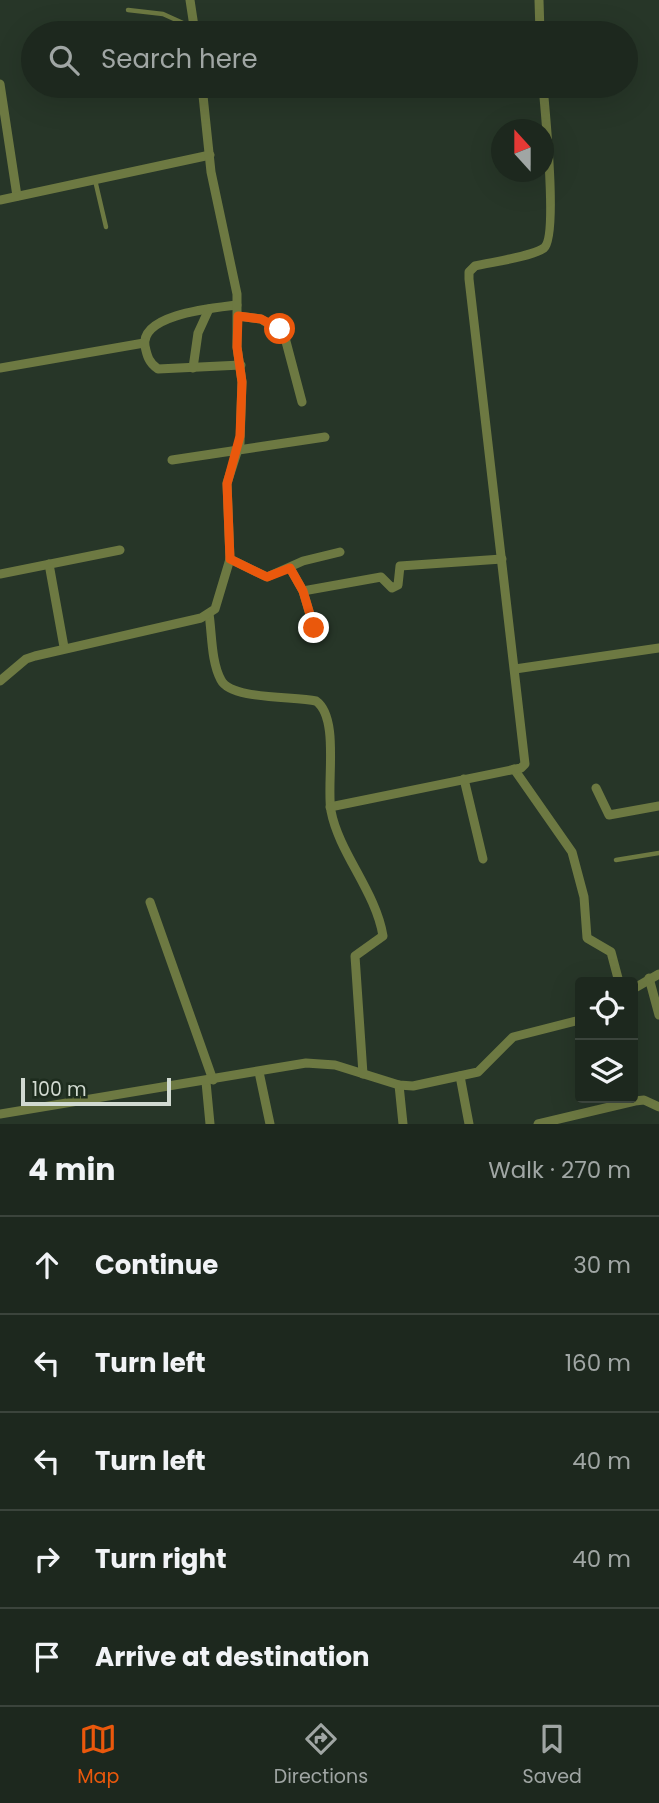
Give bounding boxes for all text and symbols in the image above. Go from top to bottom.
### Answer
search box [21,21,638,98]
icon: search [45,41,83,79]
text: Search here [101,41,258,77]
north arrow [491,119,554,182]
route start [264,313,295,344]
route end [298,612,329,643]
map controls [575,977,638,1103]
button: locate [575,977,638,1040]
button: layers [575,1040,638,1103]
scale bar [21,1075,172,1107]
text: 100 m [32,1076,87,1103]
text: 4 min [28,1148,116,1191]
text: Walk · 270 m [488,1154,631,1186]
icon: ahead [28,1246,66,1284]
text: Continue [95,1247,218,1283]
text: 30 m [573,1249,631,1281]
icon: left [28,1344,66,1382]
text: Turn left [95,1345,206,1381]
text: 160 m [565,1347,631,1379]
icon: left [28,1442,66,1480]
text: Turn left [95,1443,206,1479]
text: 40 m [572,1445,631,1477]
icon: right [28,1540,66,1578]
text: Turn right [95,1541,227,1577]
text: 40 m [572,1543,631,1575]
icon: arrive [28,1638,66,1676]
text: Arrive at destination [95,1639,370,1675]
tab: Map [77,1720,119,1791]
tab: Directions [274,1720,368,1791]
tab: Saved [523,1720,582,1791]

